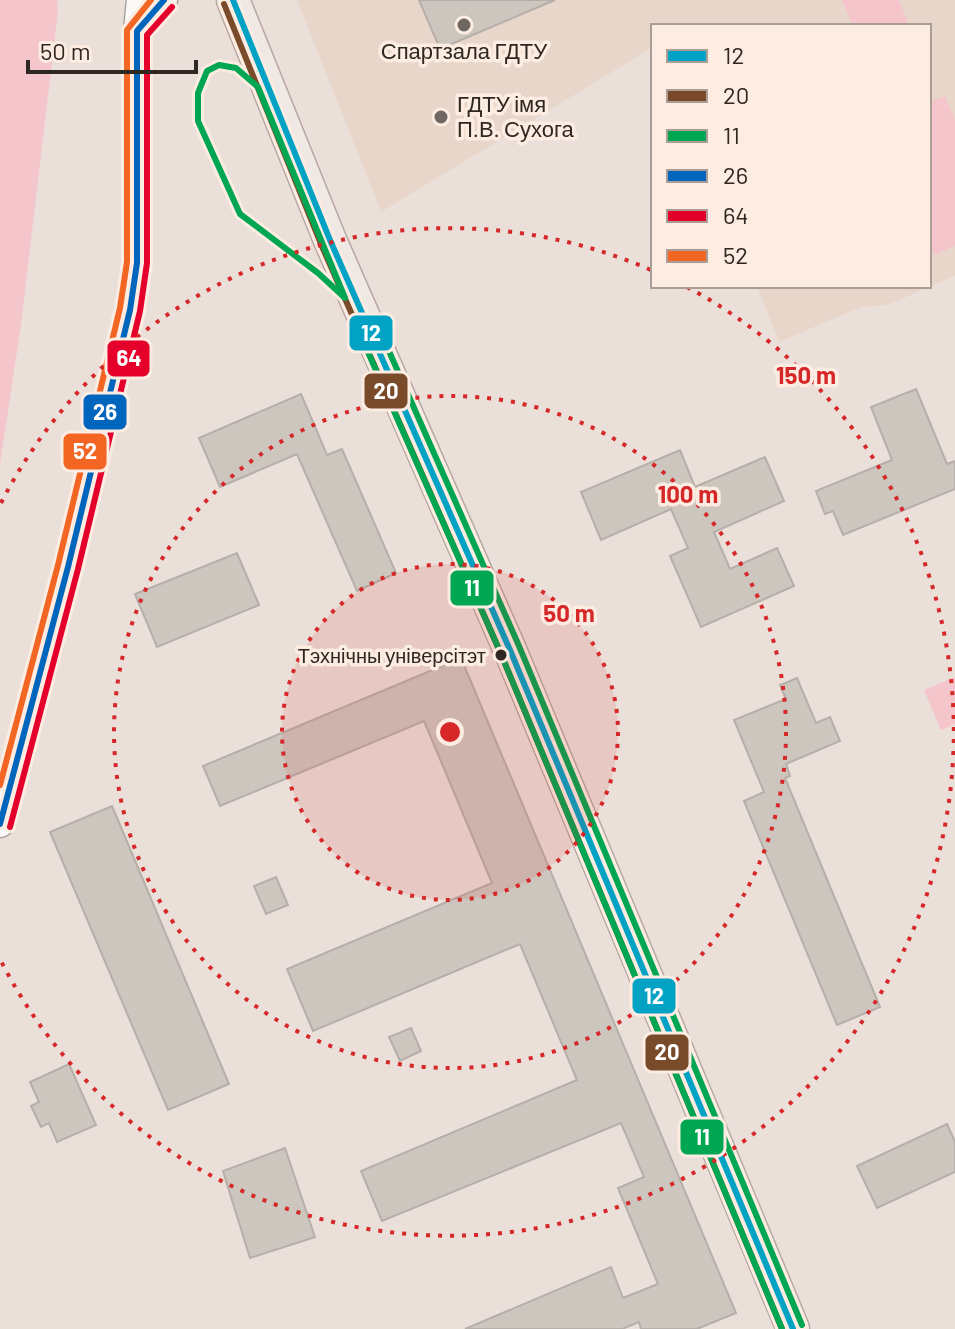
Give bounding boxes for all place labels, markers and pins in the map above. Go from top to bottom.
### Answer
marker: Спартзала ГДТУ [455,16,473,34]
place label: Спартзала ГДТУ [381,37,548,64]
place label: ГДТУ імя П.В. Сухога [457,90,575,142]
marker: ГДТУ імя П.В. Сухога [432,108,450,126]
place label: Тэхнічны універсітэт [298,643,486,667]
marker: Тэхнічны універсітэт [493,647,509,663]
centre of rings [436,718,464,746]

